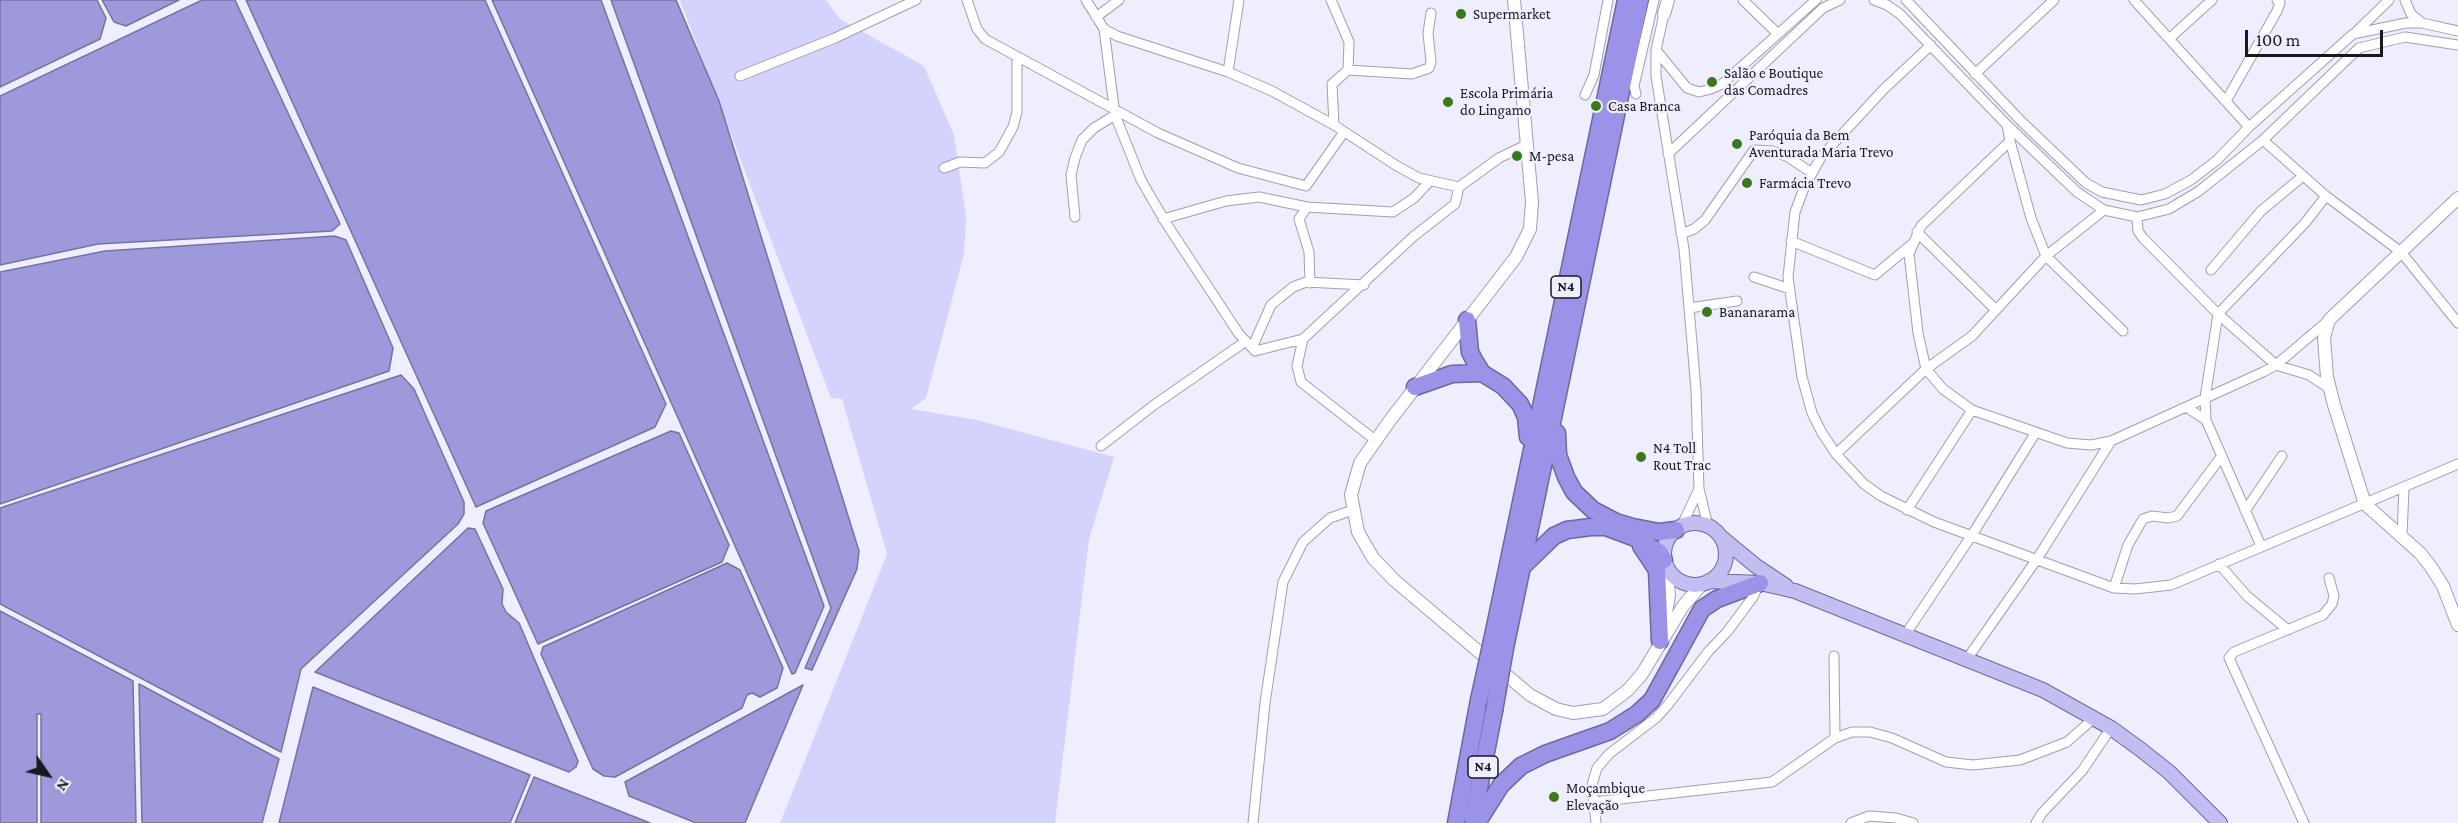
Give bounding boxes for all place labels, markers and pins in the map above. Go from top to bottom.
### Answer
place label: Supermarket [1473,5,1551,23]
marker: Supermarket [1454,7,1468,21]
place label: Salão e Boutique das Comadres [1724,64,1823,99]
marker: Salão e Boutique das Comadres [1705,75,1719,89]
place label: Escola Primária do Lingamo [1460,84,1553,119]
marker: Escola Primária do Lingamo [1441,95,1455,109]
place label: Casa Branca [1608,97,1681,115]
marker: Casa Branca [1589,99,1603,113]
place label: Paróquia da Bem Aventurada Maria Trevo [1749,126,1894,161]
marker: Paróquia da Bem Aventurada Maria Trevo [1730,137,1744,151]
place label: M-pesa [1529,147,1574,165]
marker: M-pesa [1510,149,1524,163]
place label: Farmácia Trevo [1759,174,1851,192]
marker: Farmácia Trevo [1740,176,1754,190]
place label: Bananarama [1719,303,1795,321]
marker: Bananarama [1700,305,1714,319]
place label: N4 Toll Rout Trac [1653,439,1711,474]
marker: N4 Toll Rout Trac [1634,450,1648,464]
place label: Moçambique Elevação [1566,779,1645,814]
marker: Moçambique Elevação [1547,790,1561,804]

